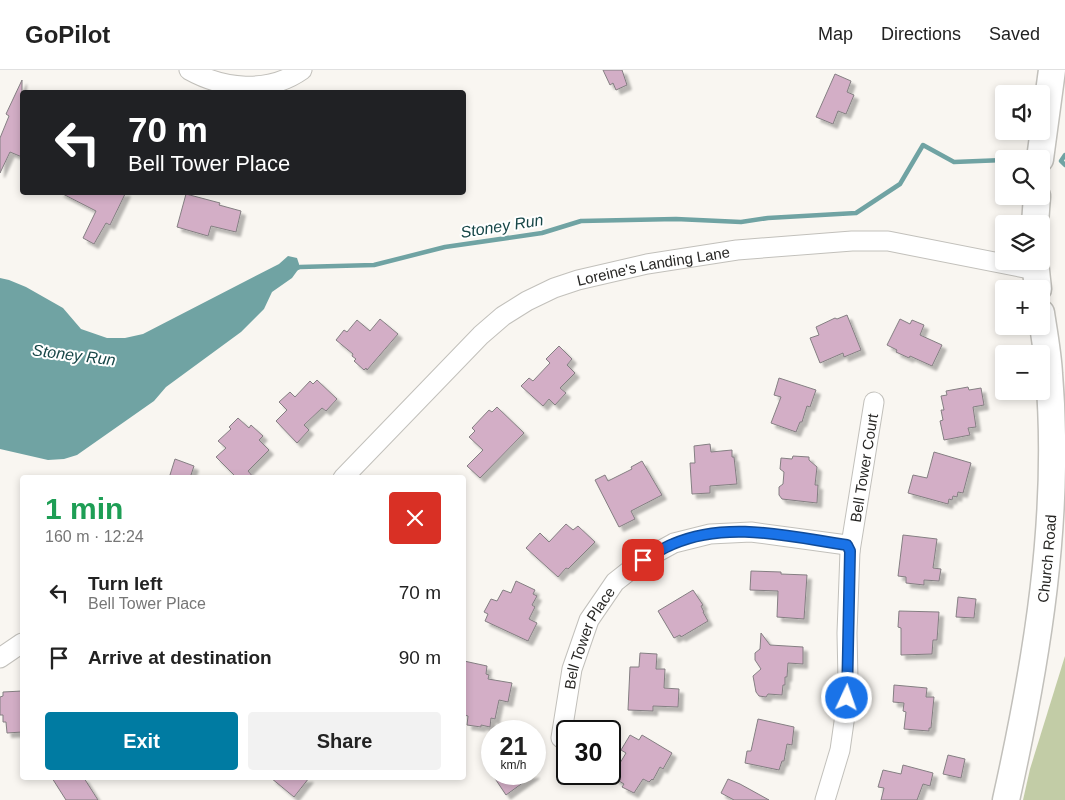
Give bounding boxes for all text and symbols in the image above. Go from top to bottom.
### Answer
text: GoPilot [25,21,110,48]
text: Map [818,24,853,44]
text: Directions [881,24,961,44]
text: Saved [989,24,1040,44]
map controls [995,85,1050,400]
button: sound [995,85,1050,140]
icon: left [45,110,110,175]
text: 70 m [128,110,208,149]
button: search [995,150,1050,205]
text: Bell Tower Place [128,151,290,176]
water label: Stoney Run [459,211,545,241]
button: layers [995,215,1050,270]
street label: Loreine's Landing Lane [575,243,731,289]
button: + [995,280,1050,335]
water label: Stoney Run [31,341,117,369]
button: − [995,345,1050,400]
street label: Bell Tower Court [846,411,881,523]
text: 1 min [45,492,123,525]
button: close [389,492,441,544]
street label: Church Road [1033,514,1059,604]
text: 160 m · 12:24 [45,528,144,545]
pin [622,539,664,581]
icon: arrive [629,546,657,574]
text: Turn left [88,573,163,594]
icon: left [45,579,73,607]
text: 70 m [399,582,441,603]
street label: Bell Tower Place [560,583,618,690]
text: Bell Tower Place [88,595,206,612]
icon: arrive [45,644,73,672]
text: Arrive at destination [88,647,272,668]
text: 90 m [399,647,441,668]
position arrow [820,671,872,723]
button: Exit [45,712,238,770]
button: Share [248,712,441,770]
speed limit sign: 30 [556,720,621,785]
text: 21 [500,732,527,760]
text: km/h [500,758,527,772]

